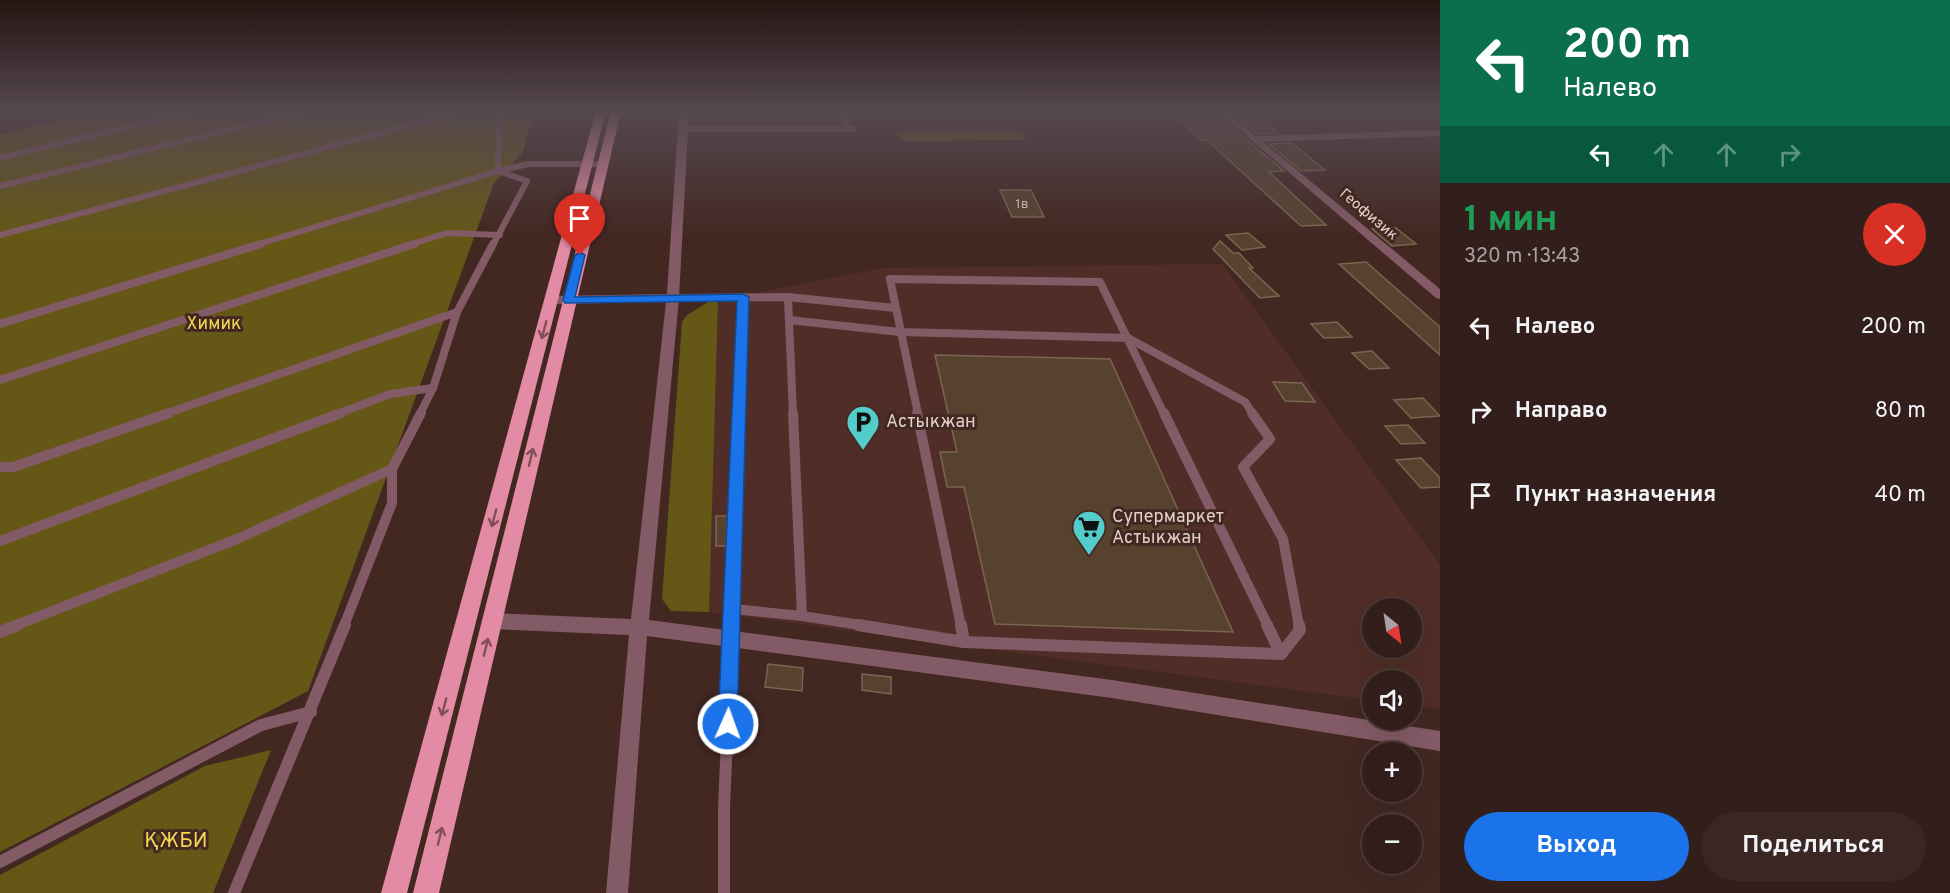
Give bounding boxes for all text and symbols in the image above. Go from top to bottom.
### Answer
text: 200 m [1563,20,1691,73]
icon: left [1464,24,1542,102]
text: Налево [1563,72,1657,106]
icon: left [1584,138,1617,171]
icon: ahead [1647,138,1680,171]
icon: ahead [1710,138,1743,171]
icon: right [1773,138,1806,171]
street label: Геофизик [1335,185,1401,245]
pin [554,193,605,255]
house number: 1в [1016,196,1029,213]
text: 1 мин [1464,198,1558,244]
icon: arrive [563,202,596,235]
button: close [1863,203,1926,266]
text: 320 m · 13:43 [1464,244,1580,270]
icon: left [1464,311,1497,344]
park label: Химик [187,313,241,336]
text: Налево [1515,314,1595,341]
text: 200 m [1861,314,1926,341]
one-way arrow [537,320,549,339]
icon: right [1464,395,1497,428]
text: Направо [1515,398,1607,425]
text: 80 m [1875,398,1926,425]
parking icon: Астыкжан [845,404,881,451]
place label: Астыкжан [886,411,976,434]
one-way arrow [526,448,538,467]
icon: arrive [1464,479,1497,512]
text: Пункт назначения [1515,482,1716,509]
text: 40 m [1874,482,1926,509]
place label: Супермаркет Астыкжан [1112,506,1224,550]
one-way arrow [487,509,499,528]
supermarket icon: Супермаркет Астыкжан [1071,509,1107,556]
north arrow [1362,598,1422,658]
map controls [1362,598,1422,874]
one-way arrow [480,637,492,656]
button: sound [1362,670,1422,730]
position arrow [696,692,760,756]
one-way arrow [437,697,449,716]
button: + [1362,742,1422,802]
button: Выход [1464,812,1689,881]
button: Поделиться [1701,812,1926,881]
button: − [1362,814,1422,874]
one-way arrow [434,827,446,846]
park label: ҚЖБИ [144,828,208,855]

